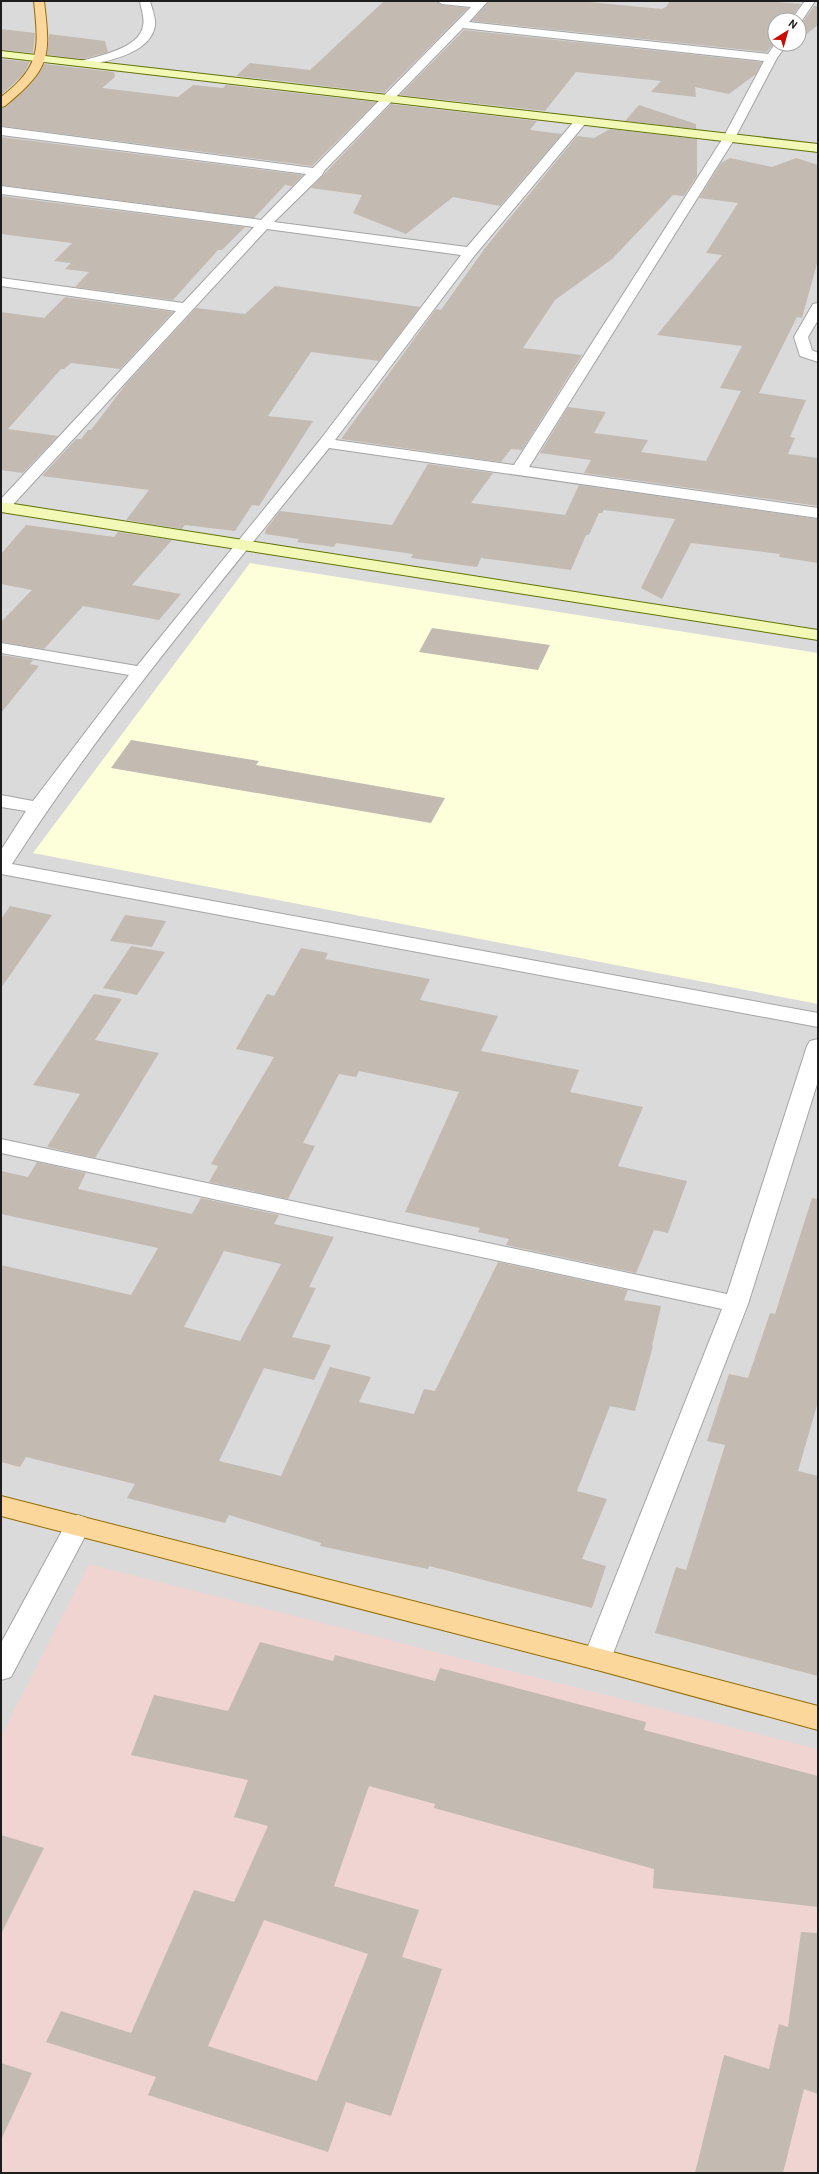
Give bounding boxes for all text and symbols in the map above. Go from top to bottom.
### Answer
north arrow [767,12,807,52]
text: N [785,17,800,33]

